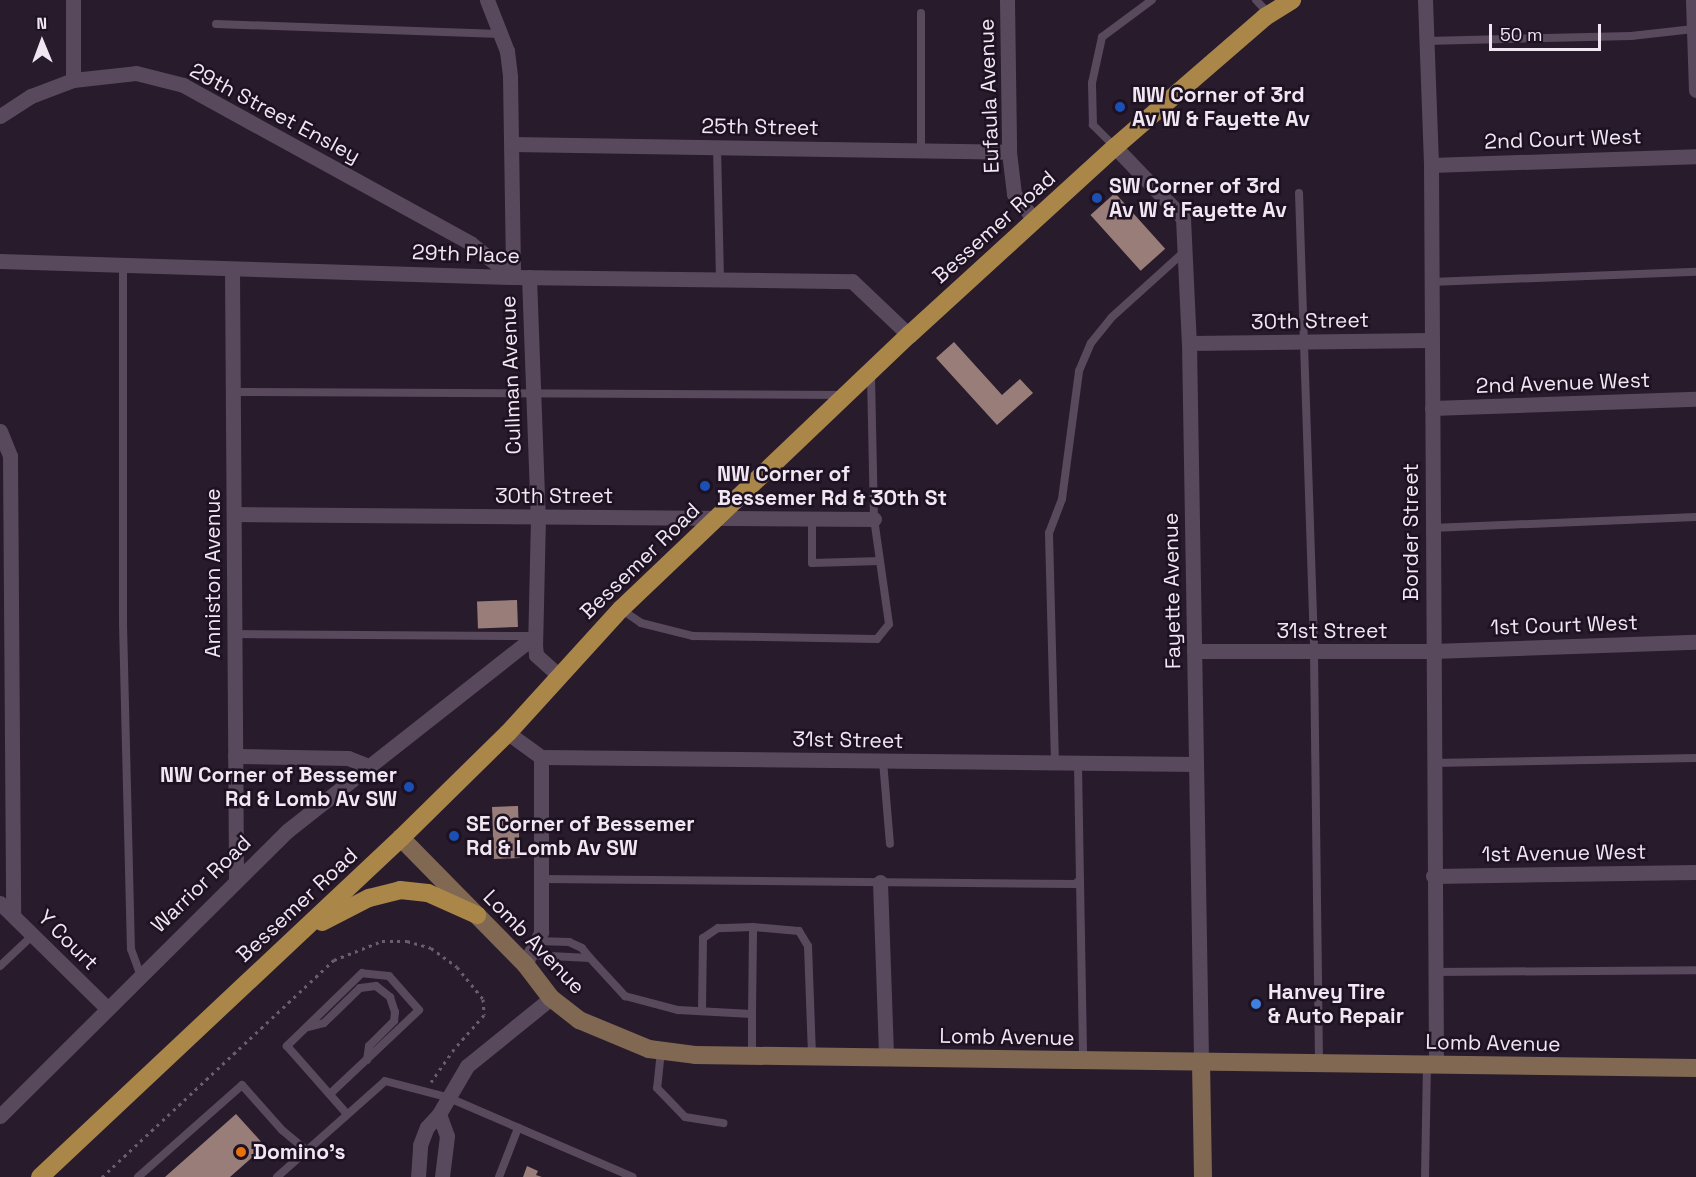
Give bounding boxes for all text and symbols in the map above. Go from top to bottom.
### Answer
north arrow [12,12,72,72]
scale bar [1492,12,1604,50]
text: N [36,13,47,34]
street label: Eufaula Avenue [974,18,1004,174]
text: 50 m [1500,23,1542,46]
street label: 29th Street Ensley [186,57,364,169]
place label: NW Corner of 3rd Av W & Fayette Av [1132,82,1310,132]
marker: NW Corner of 3rd Av W & Fayette Av [1113,100,1127,114]
street label: 25th Street [701,113,819,141]
street label: 2nd Court West [1484,124,1642,154]
street label: Bessemer Road [928,165,1060,289]
place label: SW Corner of 3rd Av W & Fayette Av [1109,173,1287,223]
marker: SW Corner of 3rd Av W & Fayette Av [1090,191,1104,205]
street label: 29th Place [412,240,520,268]
street label: Cullman Avenue [496,295,526,455]
street label: 30th Street [1251,307,1369,335]
street label: 2nd Avenue West [1475,367,1651,399]
place label: NW Corner of Bessemer Rd & 30th St [717,461,947,511]
street label: Border Street [1398,463,1424,601]
marker: NW Corner of Bessemer Rd & 30th St [698,479,712,493]
street label: 30th Street [495,483,613,509]
street label: Anniston Avenue [200,488,226,658]
street label: Bessemer Road [575,498,705,624]
street label: Fayette Avenue [1158,512,1186,670]
street label: 1st Court West [1490,610,1638,640]
street label: 31st Street [1276,618,1388,644]
street label: 31st Street [792,726,904,754]
place label: NW Corner of Bessemer Rd & Lomb Av SW [160,762,397,812]
marker: NW Corner of Bessemer Rd & Lomb Av SW [402,780,416,794]
place label: SE Corner of Bessemer Rd & Lomb Av SW [466,811,695,861]
marker: SE Corner of Bessemer Rd & Lomb Av SW [447,829,461,843]
street label: Warrior Road [146,830,256,938]
street label: 1st Avenue West [1481,839,1647,867]
street label: Bessemer Road [231,843,363,967]
street label: Lomb Avenue [478,885,590,999]
street label: Y Court [33,905,103,975]
place label: Hanvey Tire & Auto Repair [1268,979,1404,1029]
marker: Hanvey Tire & Auto Repair [1249,997,1263,1011]
street label: Lomb Avenue [939,1023,1075,1051]
street label: Lomb Avenue [1425,1029,1561,1057]
place label: Domino's [253,1139,346,1165]
marker: Domino's [234,1145,248,1159]

